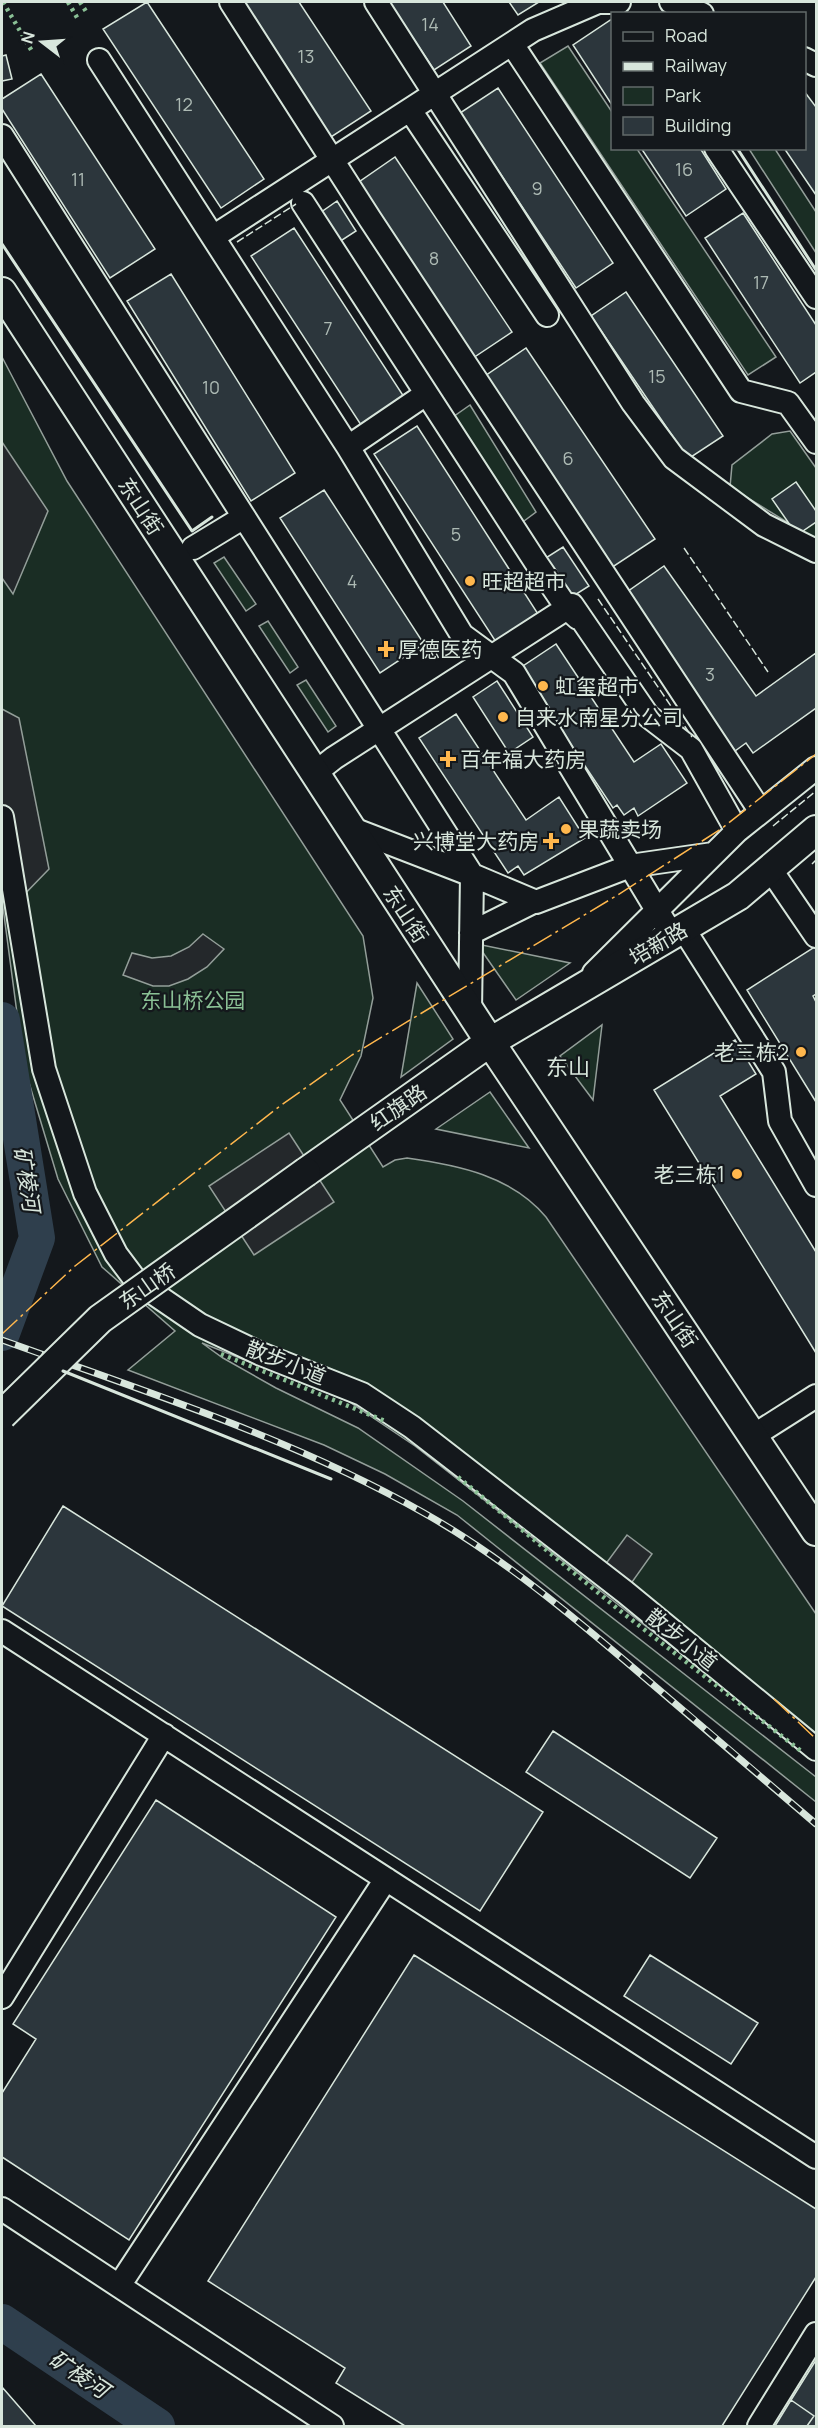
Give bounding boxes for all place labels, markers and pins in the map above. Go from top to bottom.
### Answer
place label: 旺超超市 [482,567,566,595]
marker: 旺超超市 [463,574,477,588]
place label: 厚德医药 [398,635,482,663]
marker: 厚德医药 [379,642,393,656]
place label: 虹玺超市 [555,672,639,700]
marker: 虹玺超市 [536,679,550,693]
place label: 自来水南星分公司 [515,703,683,731]
marker: 自来水南星分公司 [496,710,510,724]
place label: 百年福大药房 [460,745,586,773]
marker: 百年福大药房 [441,752,455,766]
place label: 果蔬卖场 [578,815,662,843]
marker: 果蔬卖场 [559,822,573,836]
place label: 兴博堂大药房 [413,827,539,855]
marker: 兴博堂大药房 [544,834,558,848]
place label: 老三栋2 [714,1038,789,1066]
marker: 老三栋2 [794,1045,808,1059]
place label: 老三栋1 [654,1160,725,1188]
marker: 老三栋1 [730,1167,744,1181]

